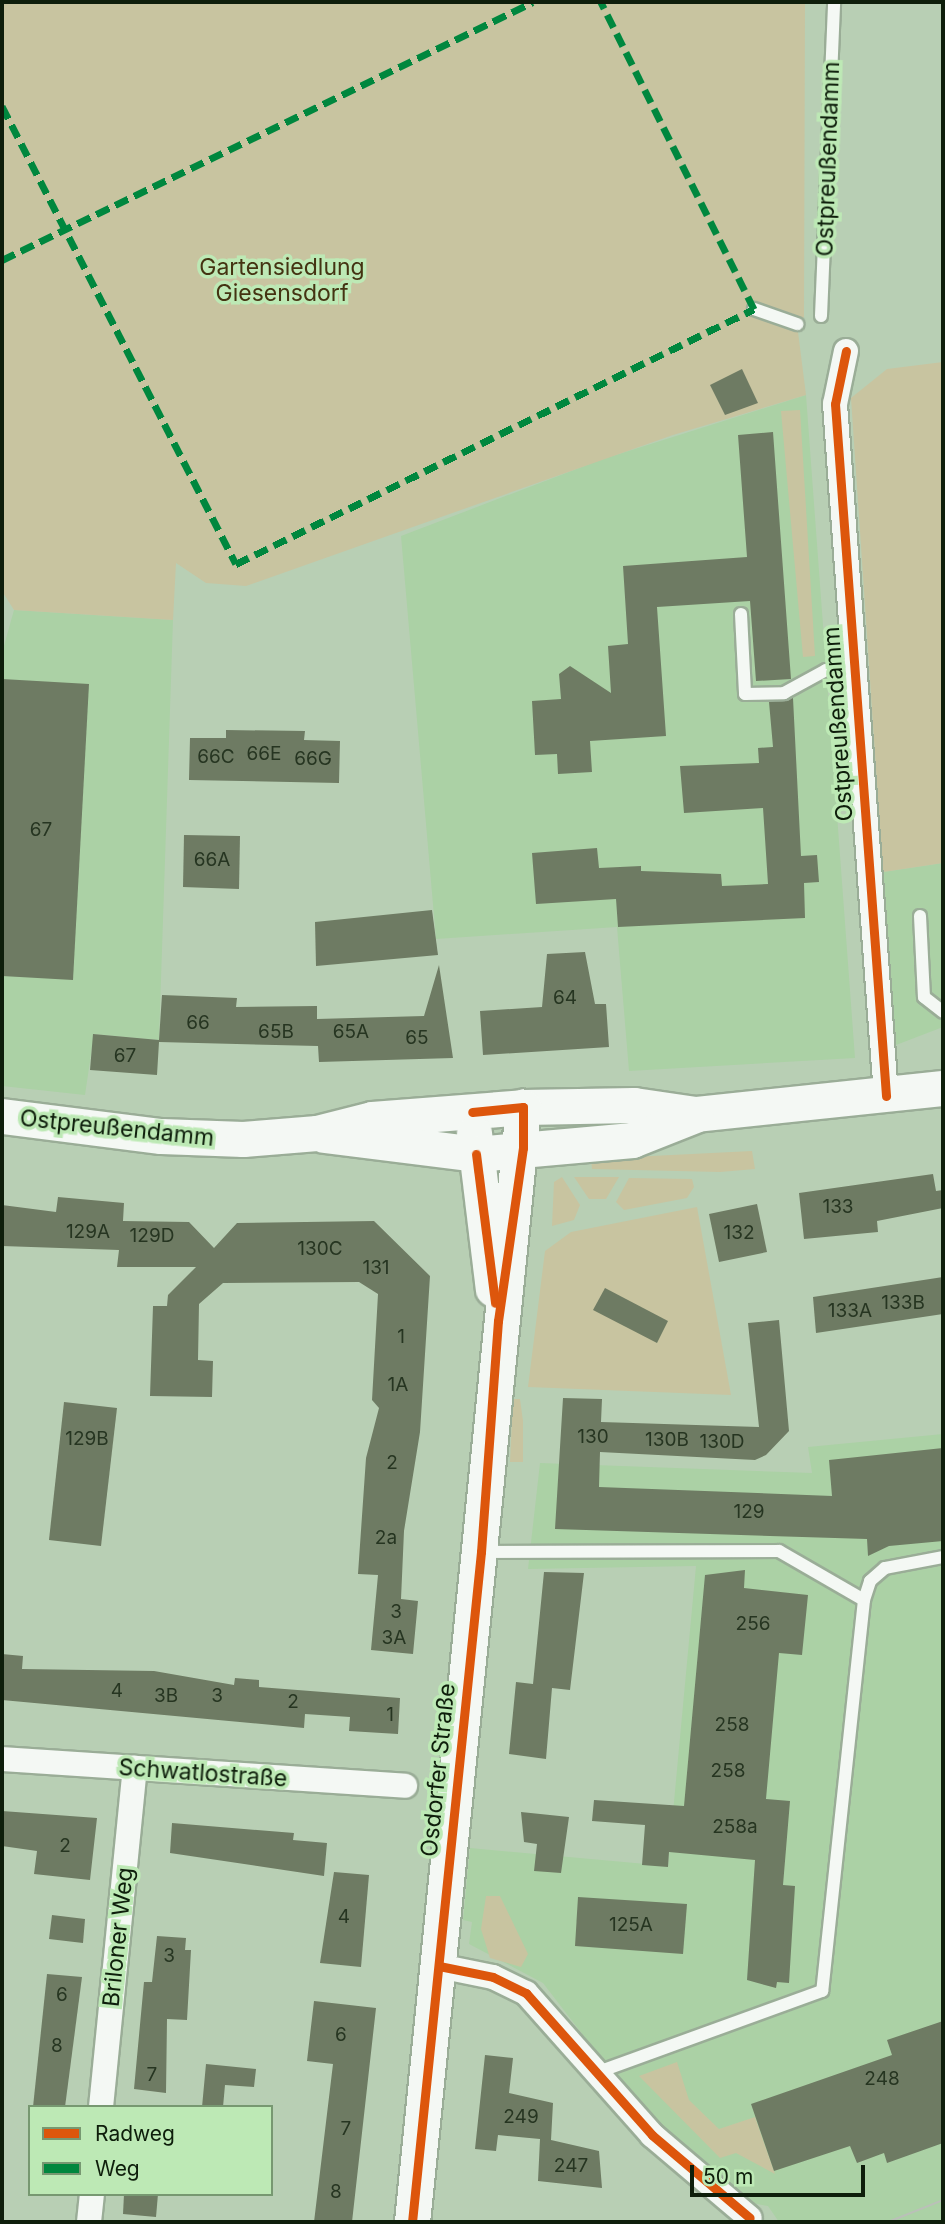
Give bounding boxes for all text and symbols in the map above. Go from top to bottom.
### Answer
street label: Ostpreußendamm [811,61,845,257]
park label: Gartensiedlung Giesensdorf [199,253,365,307]
street label: Ostpreußendamm [817,626,859,822]
house number: 66E [247,743,281,765]
house number: 66C [197,746,235,768]
house number: 66G [294,748,332,770]
house number: 67 [30,819,52,841]
house number: 66A [194,849,230,871]
house number: 64 [553,987,577,1009]
house number: 66 [186,1012,210,1034]
house number: 65B [258,1021,294,1043]
house number: 65A [333,1021,369,1043]
house number: 65 [405,1027,429,1049]
house number: 67 [114,1045,136,1067]
street label: Ostpreußendamm [19,1104,215,1152]
house number: 133 [822,1196,854,1218]
house number: 129A [66,1221,110,1243]
house number: 132 [723,1222,755,1244]
house number: 129D [130,1225,174,1247]
house number: 130C [297,1238,343,1260]
house number: 131 [362,1257,390,1279]
house number: 133B [881,1292,925,1314]
house number: 133A [828,1300,872,1322]
house number: 1 [397,1326,405,1348]
house number: 1A [388,1374,408,1396]
house number: 130 [577,1426,609,1448]
house number: 129B [65,1428,109,1450]
house number: 130B [645,1429,689,1451]
house number: 130D [699,1431,745,1453]
house number: 2 [386,1452,398,1474]
house number: 129 [733,1501,765,1523]
house number: 2a [375,1527,397,1549]
house number: 3 [390,1601,402,1623]
house number: 256 [736,1613,770,1635]
house number: 3A [382,1627,406,1649]
house number: 4 [111,1680,123,1702]
street label: Osdorfer Straße [415,1682,461,1858]
house number: 3B [154,1685,178,1707]
house number: 3 [211,1685,223,1707]
house number: 2 [287,1691,299,1713]
house number: 1 [386,1704,394,1726]
house number: 258 [715,1714,749,1736]
street label: Schwatlostraße [118,1753,288,1793]
house number: 258 [711,1760,745,1782]
house number: 258a [712,1816,758,1838]
house number: 2 [59,1835,71,1857]
street label: Briloner Weg [97,1866,139,2008]
house number: 4 [338,1906,350,1928]
house number: 125A [609,1914,653,1936]
house number: 3 [163,1945,175,1967]
house number: 6 [56,1984,68,2006]
house number: 6 [335,2024,347,2046]
house number: 8 [51,2035,63,2057]
house number: 7 [147,2064,157,2086]
house number: 248 [864,2068,900,2090]
legend [28,2105,273,2196]
house number: 249 [503,2106,539,2128]
house number: 7 [341,2118,351,2140]
text: Radweg [95,2121,175,2146]
scale bar [693,2150,868,2194]
house number: 247 [554,2155,588,2177]
text: Weg [95,2156,140,2181]
text: 50 m [703,2164,753,2189]
house number: 8 [330,2181,342,2203]

